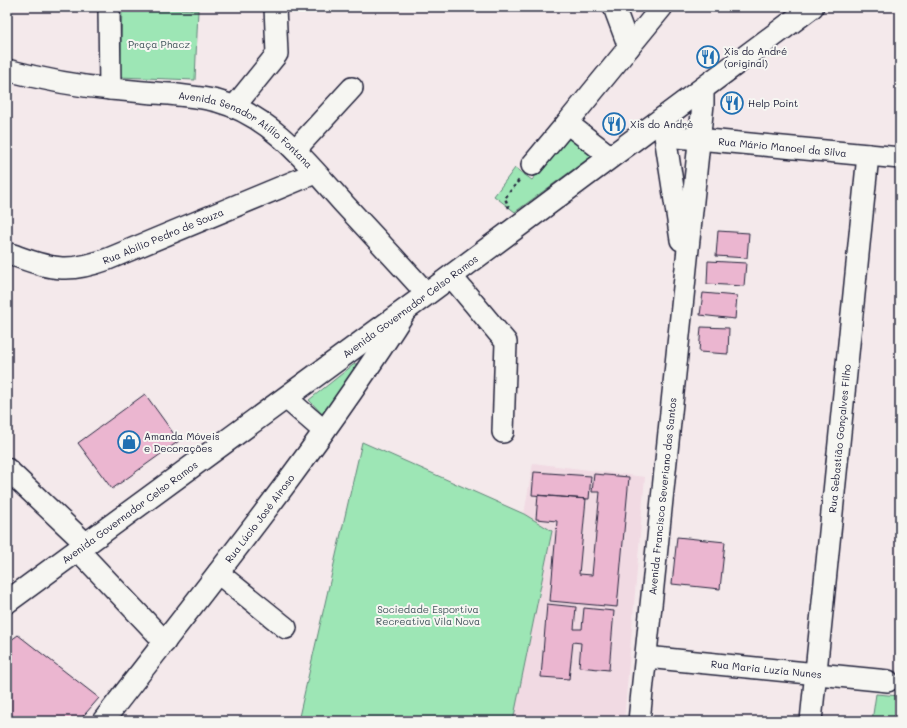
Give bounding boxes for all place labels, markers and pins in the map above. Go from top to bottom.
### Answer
restaurant icon: Xis do André (original) [695,44,721,70]
place label: Xis do André (original) [724,44,787,70]
restaurant icon: Help Point [719,90,745,116]
place label: Help Point [748,96,798,110]
restaurant icon: Xis do André [601,111,627,137]
place label: Xis do André [630,117,693,131]
shop icon: Amanda Móveis e Decorações [116,429,142,455]
place label: Amanda Móveis e Decorações [144,429,220,455]

